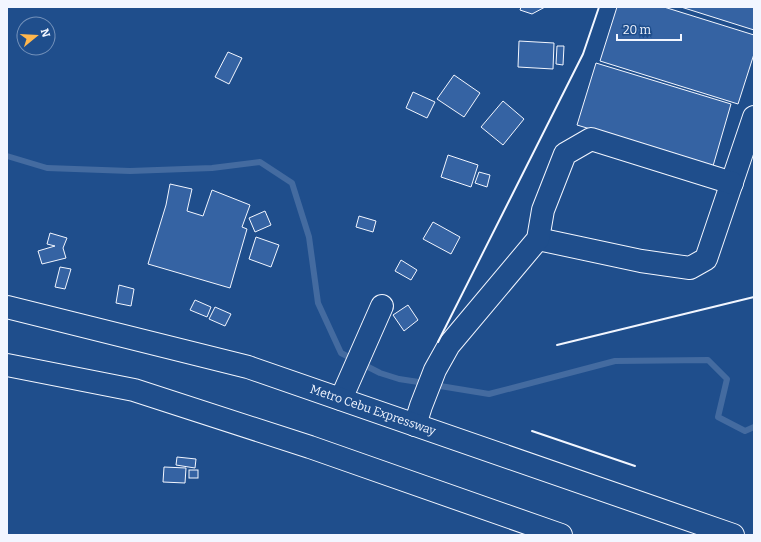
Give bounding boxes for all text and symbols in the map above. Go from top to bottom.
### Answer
north arrow [16,16,56,56]
scale bar [617,16,681,42]
text: 20 m [623,23,652,37]
text: N [38,27,53,40]
street label: Metro Cebu Expressway [308,382,438,438]

